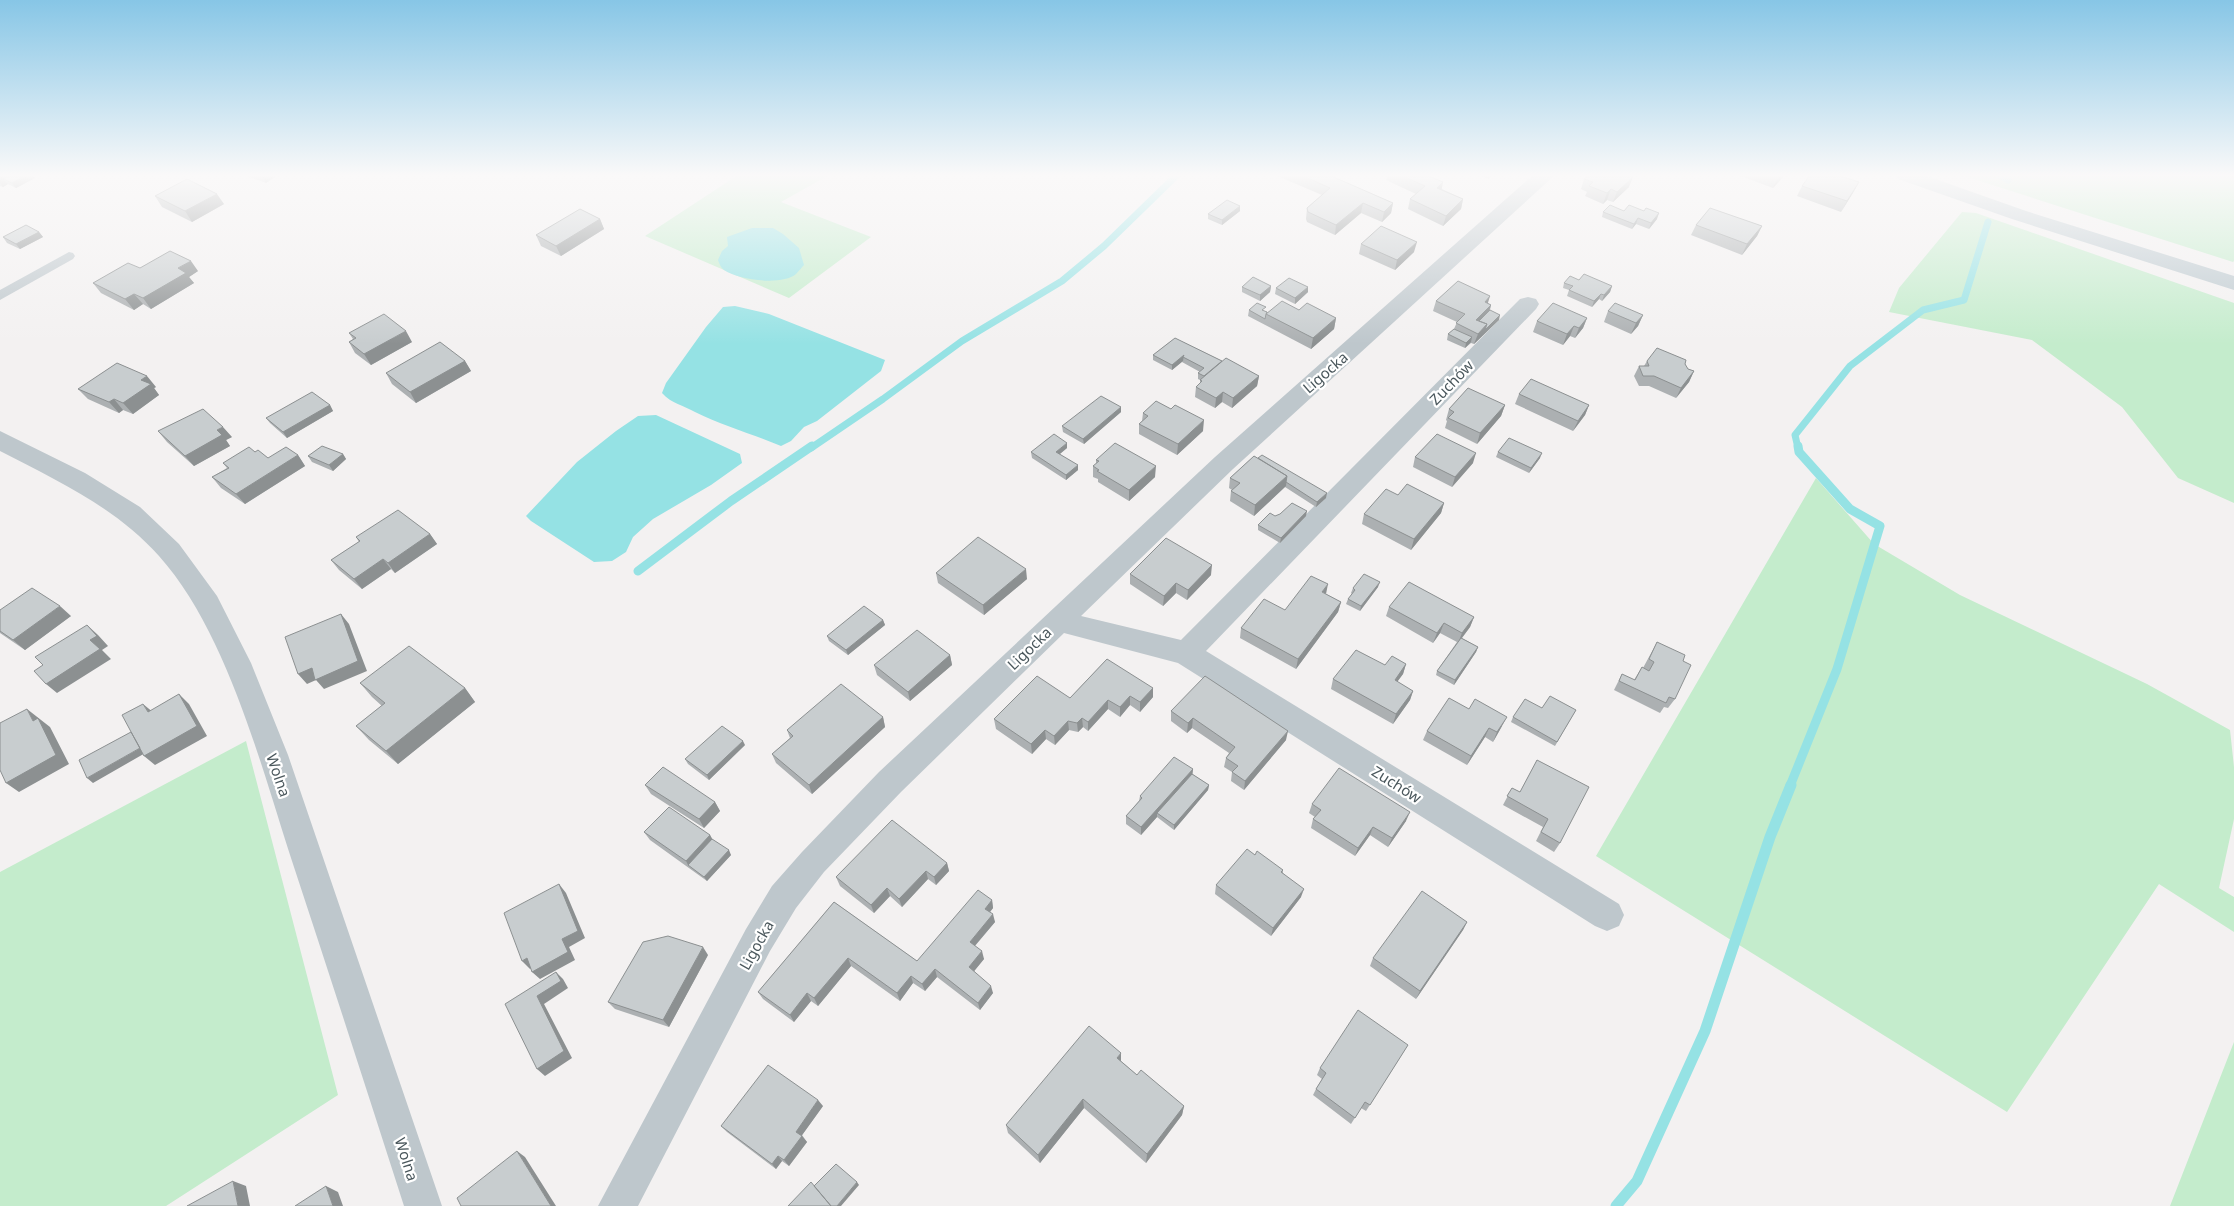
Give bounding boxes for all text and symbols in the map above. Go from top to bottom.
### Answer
street label: Ligocka [1298,347,1352,397]
street label: Zuchów [1425,355,1477,409]
street label: Ligocka [1003,622,1055,674]
street label: Wolna [262,751,296,799]
street label: Zuchów [1368,761,1426,807]
street label: Ligocka [734,917,778,973]
street label: Wolna [391,1135,423,1183]

